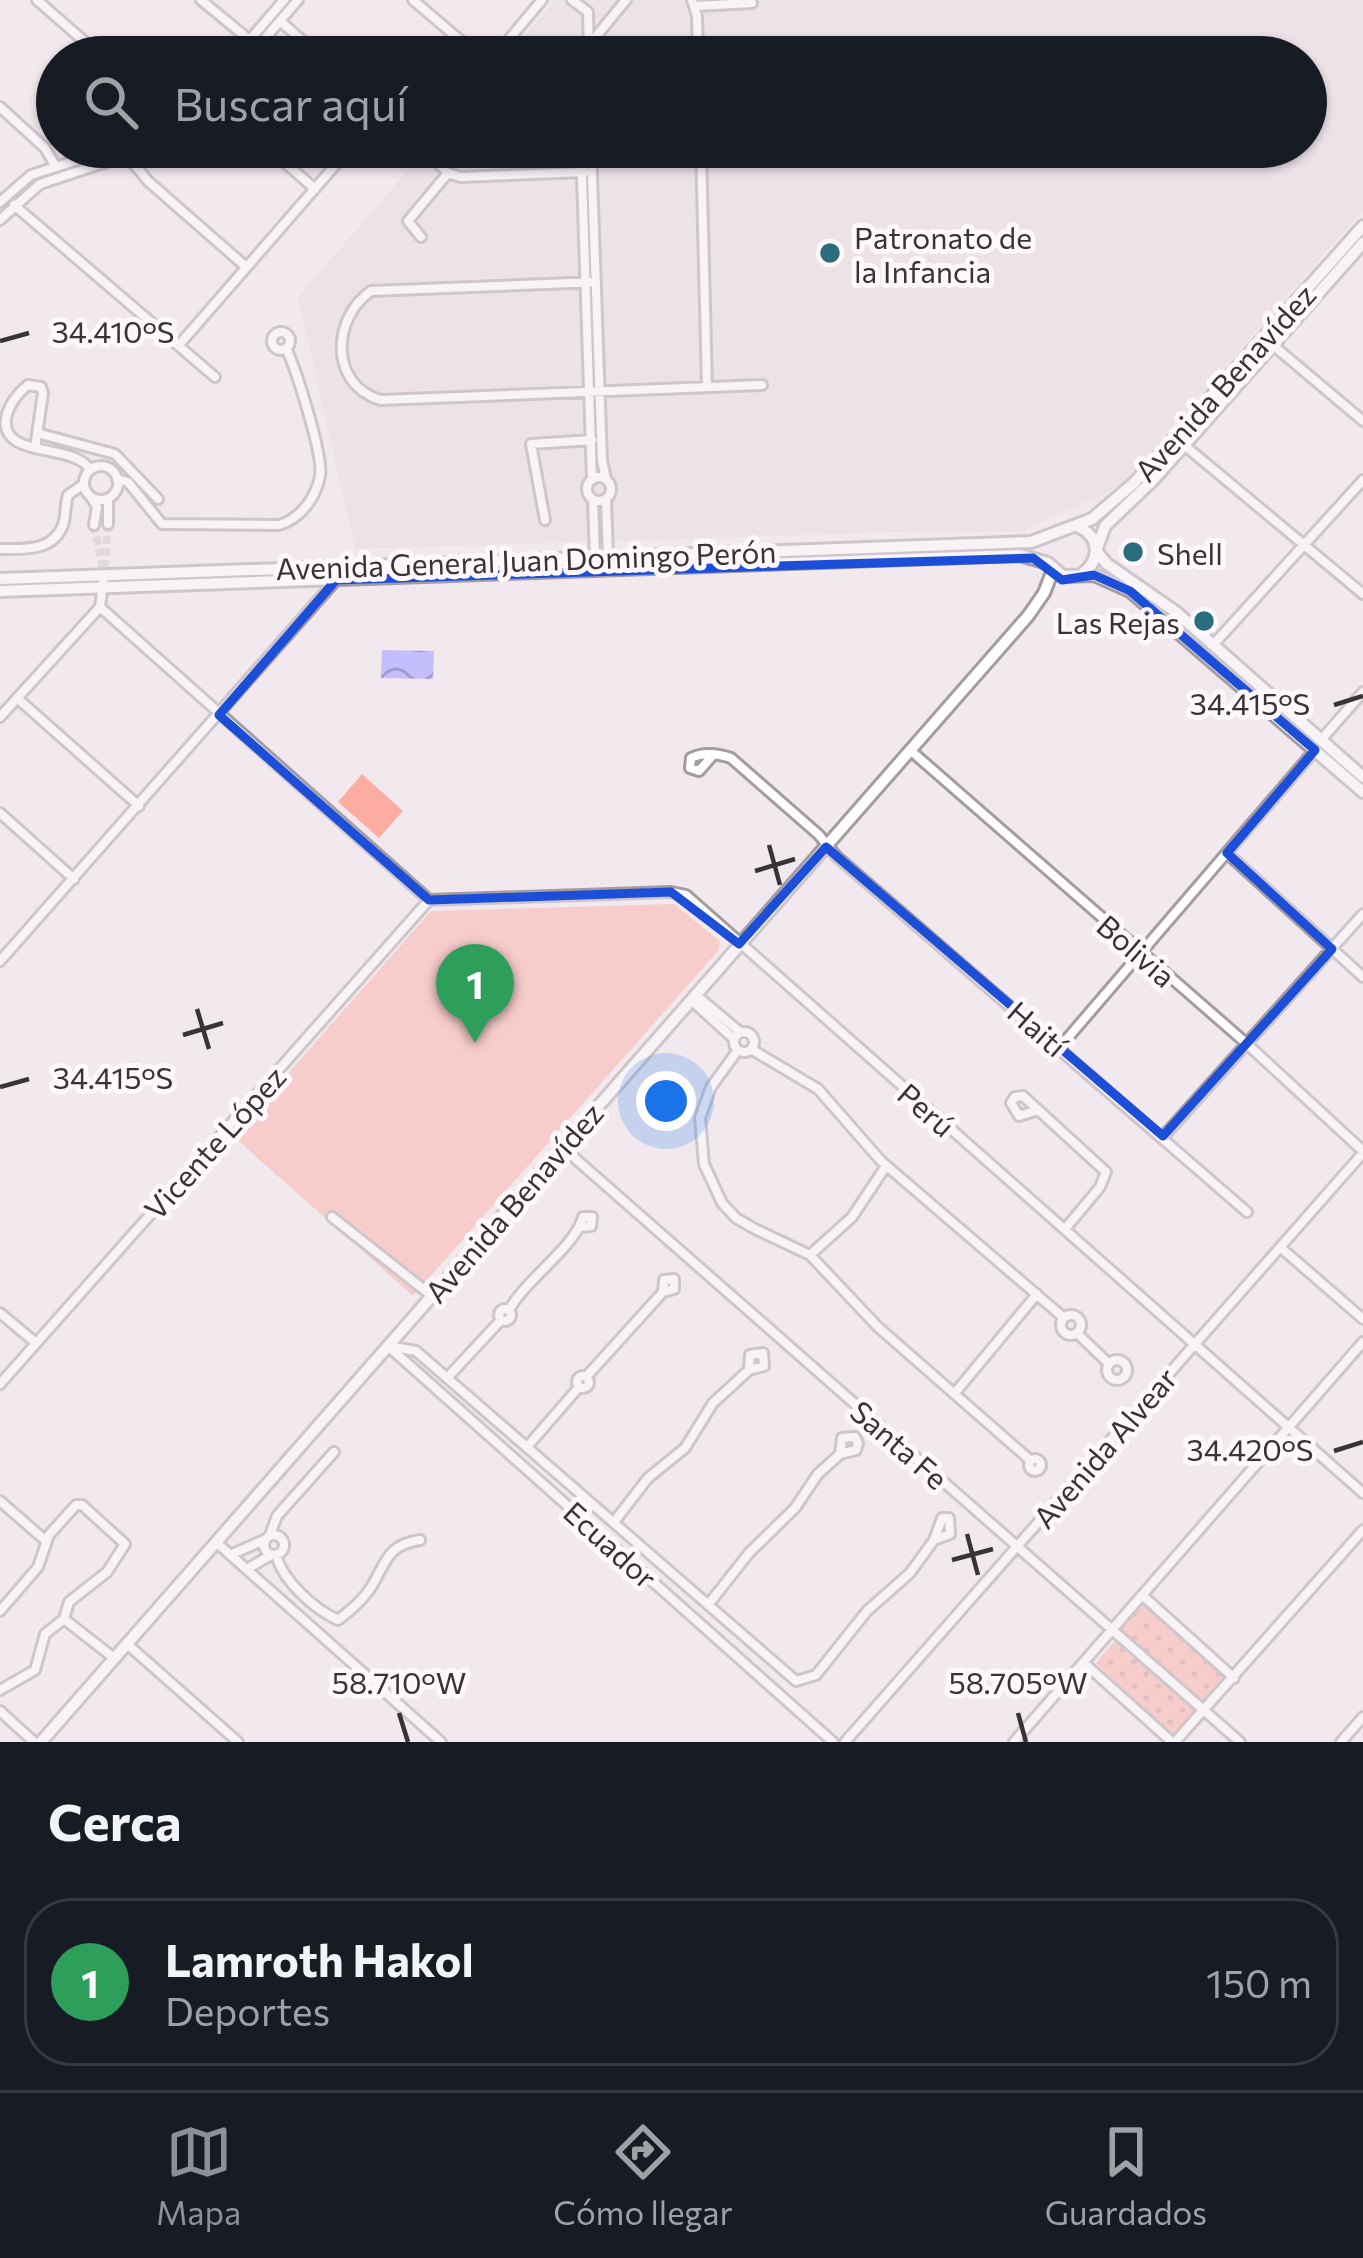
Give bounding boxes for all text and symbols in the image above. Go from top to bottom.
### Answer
search box [36,36,1327,168]
icon: search [78,69,144,135]
text: Buscar aquí [174,75,408,130]
place label: Patronato de la Infancia [854,218,1032,289]
marker: Patronato de la Infancia [817,240,843,266]
street label: Avenida Benavídez [1126,276,1322,488]
text: 34.410°S [52,312,174,349]
street label: Avenida General Juan Domingo Perón [275,532,777,586]
place label: Shell [1157,534,1223,571]
marker: Shell [1120,539,1146,565]
place label: Las Rejas [1056,603,1180,640]
marker: Las Rejas [1191,608,1217,634]
text: 34.415°S [1190,684,1310,721]
street label: Bolivia [1090,906,1184,994]
pin: 1 [436,944,514,1043]
street label: Haití [1001,992,1076,1064]
text: 34.415°S [53,1058,173,1095]
street label: Vicente López [136,1058,292,1226]
your location [636,1071,696,1131]
street label: Perú [891,1074,963,1144]
street label: Avenida Benavídez [416,1094,610,1310]
street label: Avenida Alvear [1024,1359,1184,1535]
street label: Santa Fe [844,1392,956,1496]
text: 34.420°S [1187,1430,1313,1467]
street label: Ecuador [557,1493,665,1595]
text: 58.710°W [332,1663,466,1700]
text: 58.705°W [948,1663,1088,1700]
text: Cerca [48,1789,182,1852]
text: Lamroth Hakol [165,1931,474,1986]
text: 1 [81,1958,99,2006]
text: 150 m [1206,1958,1312,2006]
text: Deportes [165,1986,330,2034]
tab: Mapa [156,2119,241,2232]
tab: Cómo llegar [553,2119,733,2232]
tab: Guardados [1045,2119,1207,2232]

